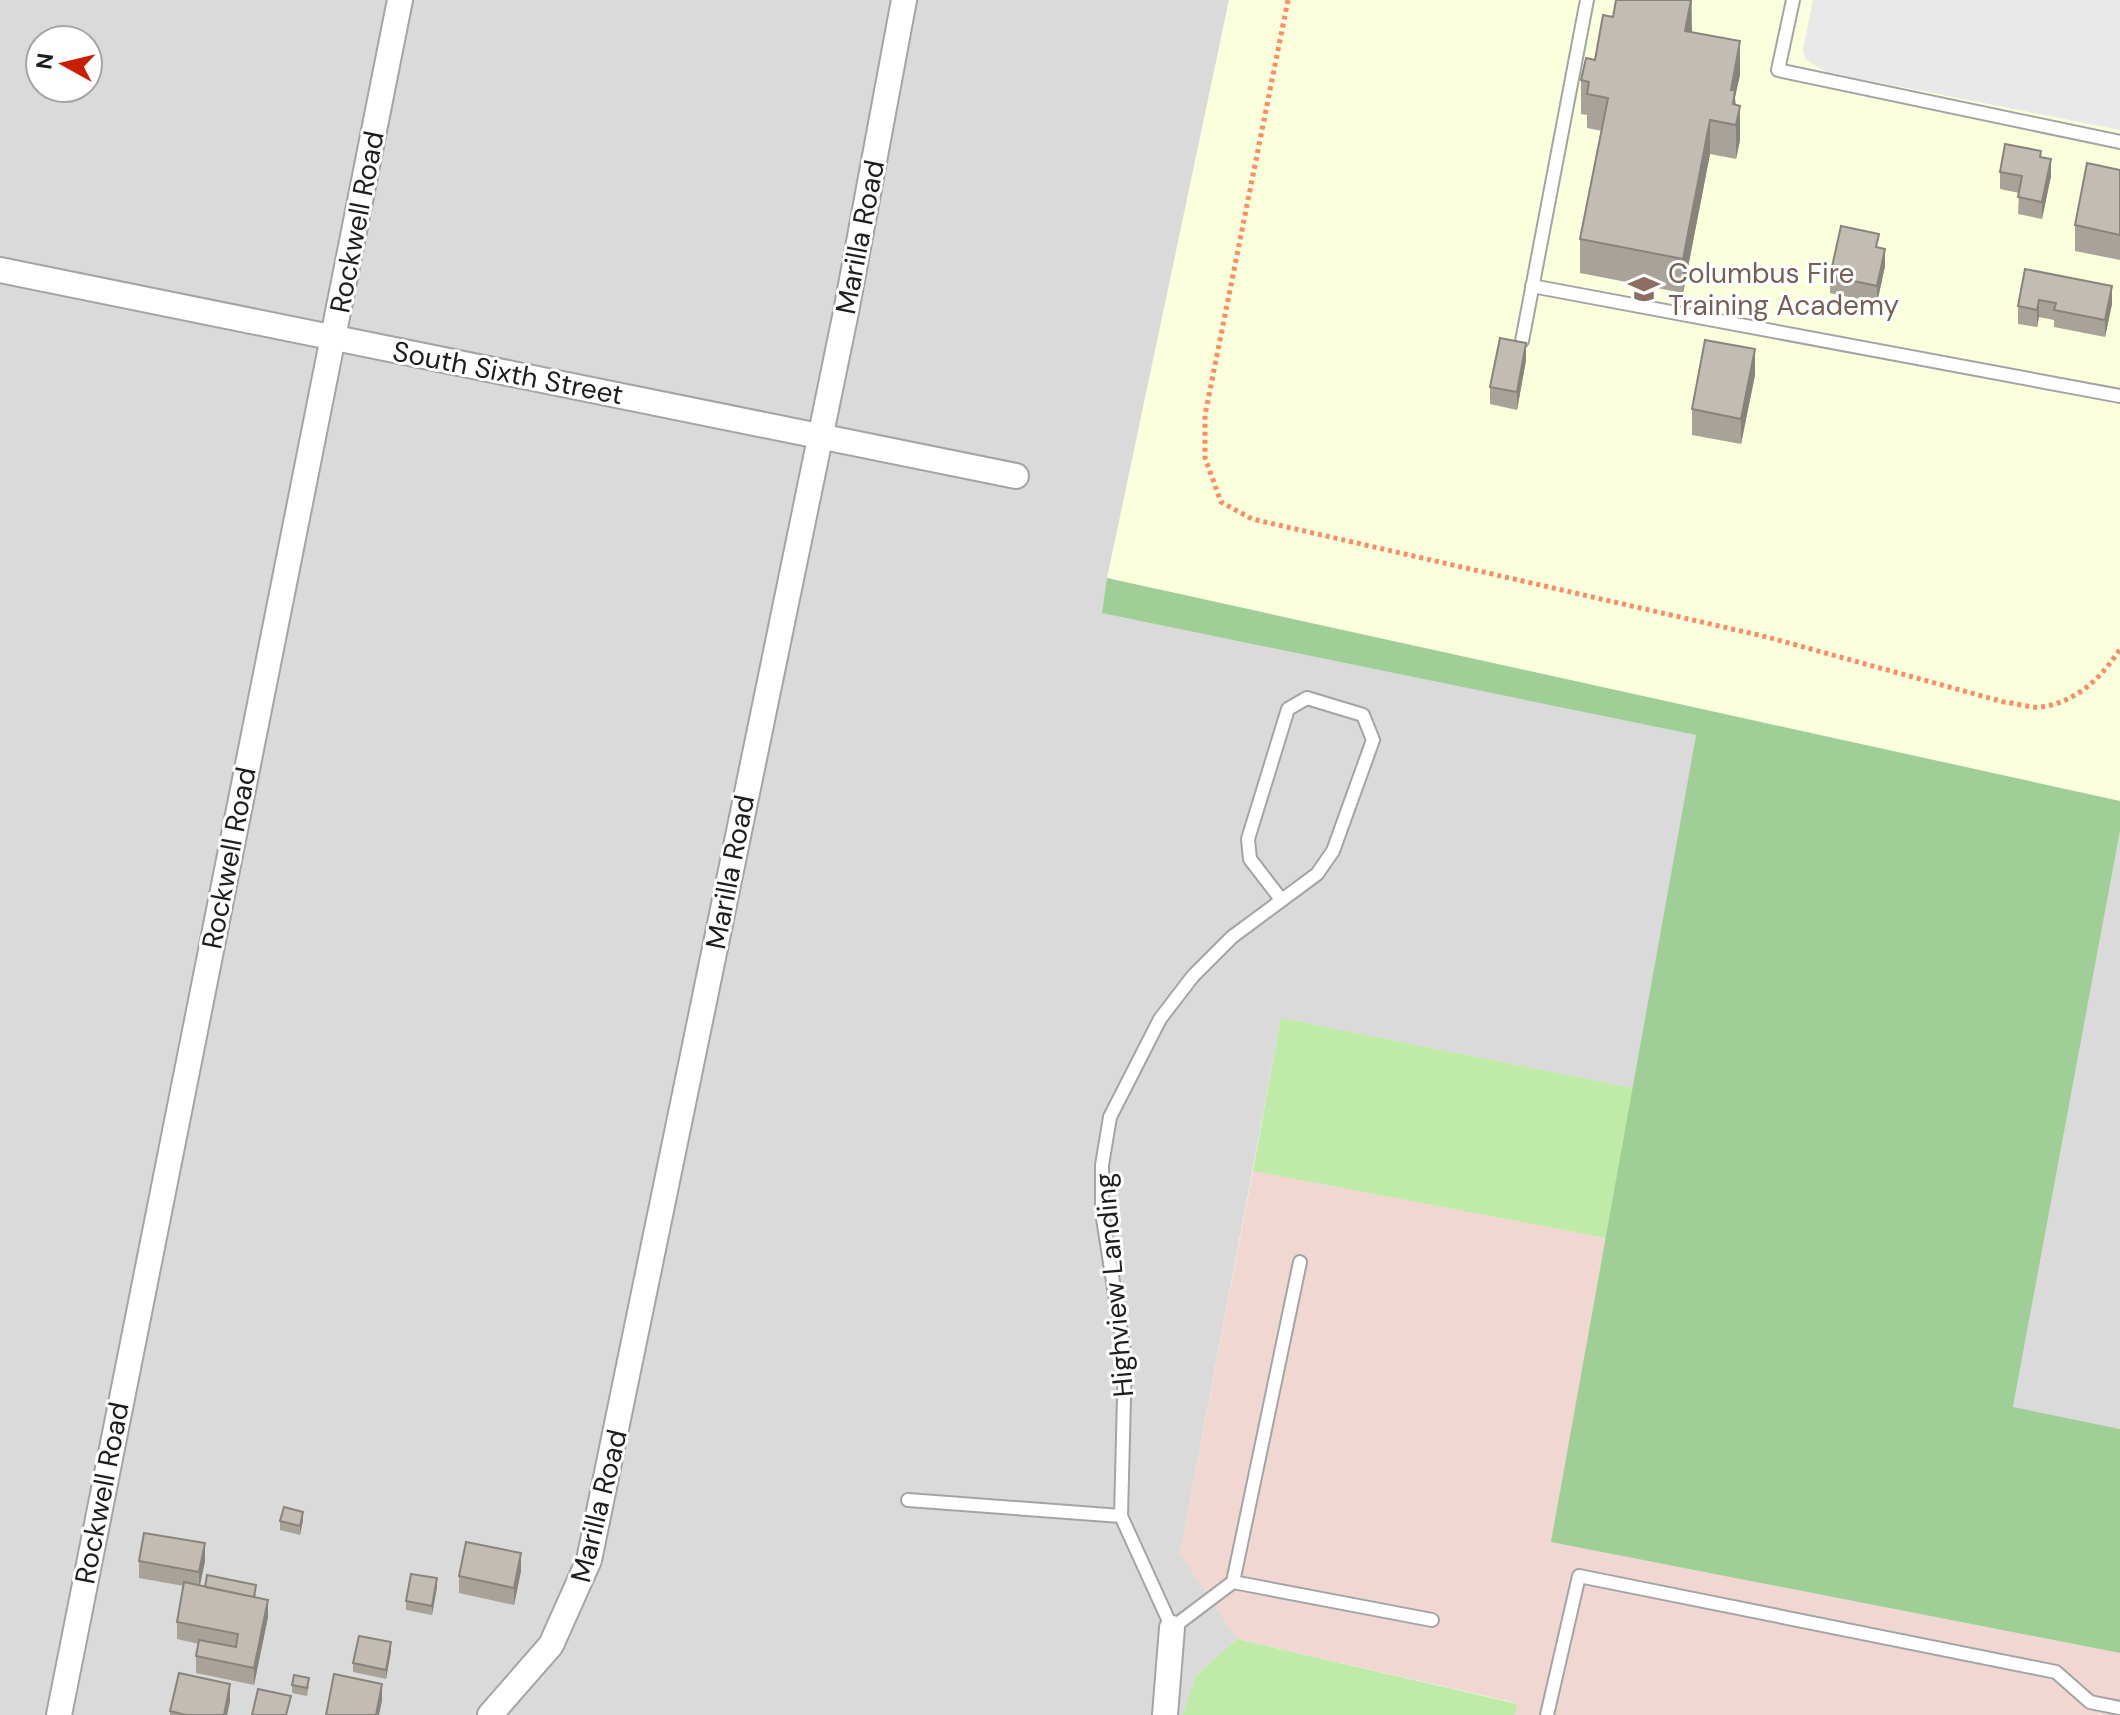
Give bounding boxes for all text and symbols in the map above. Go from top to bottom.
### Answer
north arrow [24,24,104,104]
text: N [29,51,60,71]
street label: Rockwell Road [321,128,393,316]
street label: Marilla Road [827,157,893,317]
place label: Columbus Fire Training Academy [1668,255,1899,324]
school or university icon: Columbus Fire Training Academy [1627,272,1661,306]
street label: South Sixth Street [390,333,626,413]
street label: Rockwell Road [193,764,265,952]
street label: Marilla Road [697,792,763,952]
street label: Highview Landing [1086,1171,1142,1399]
street label: Rockwell Road [66,1399,138,1587]
street label: Marilla Road [562,1426,636,1586]

